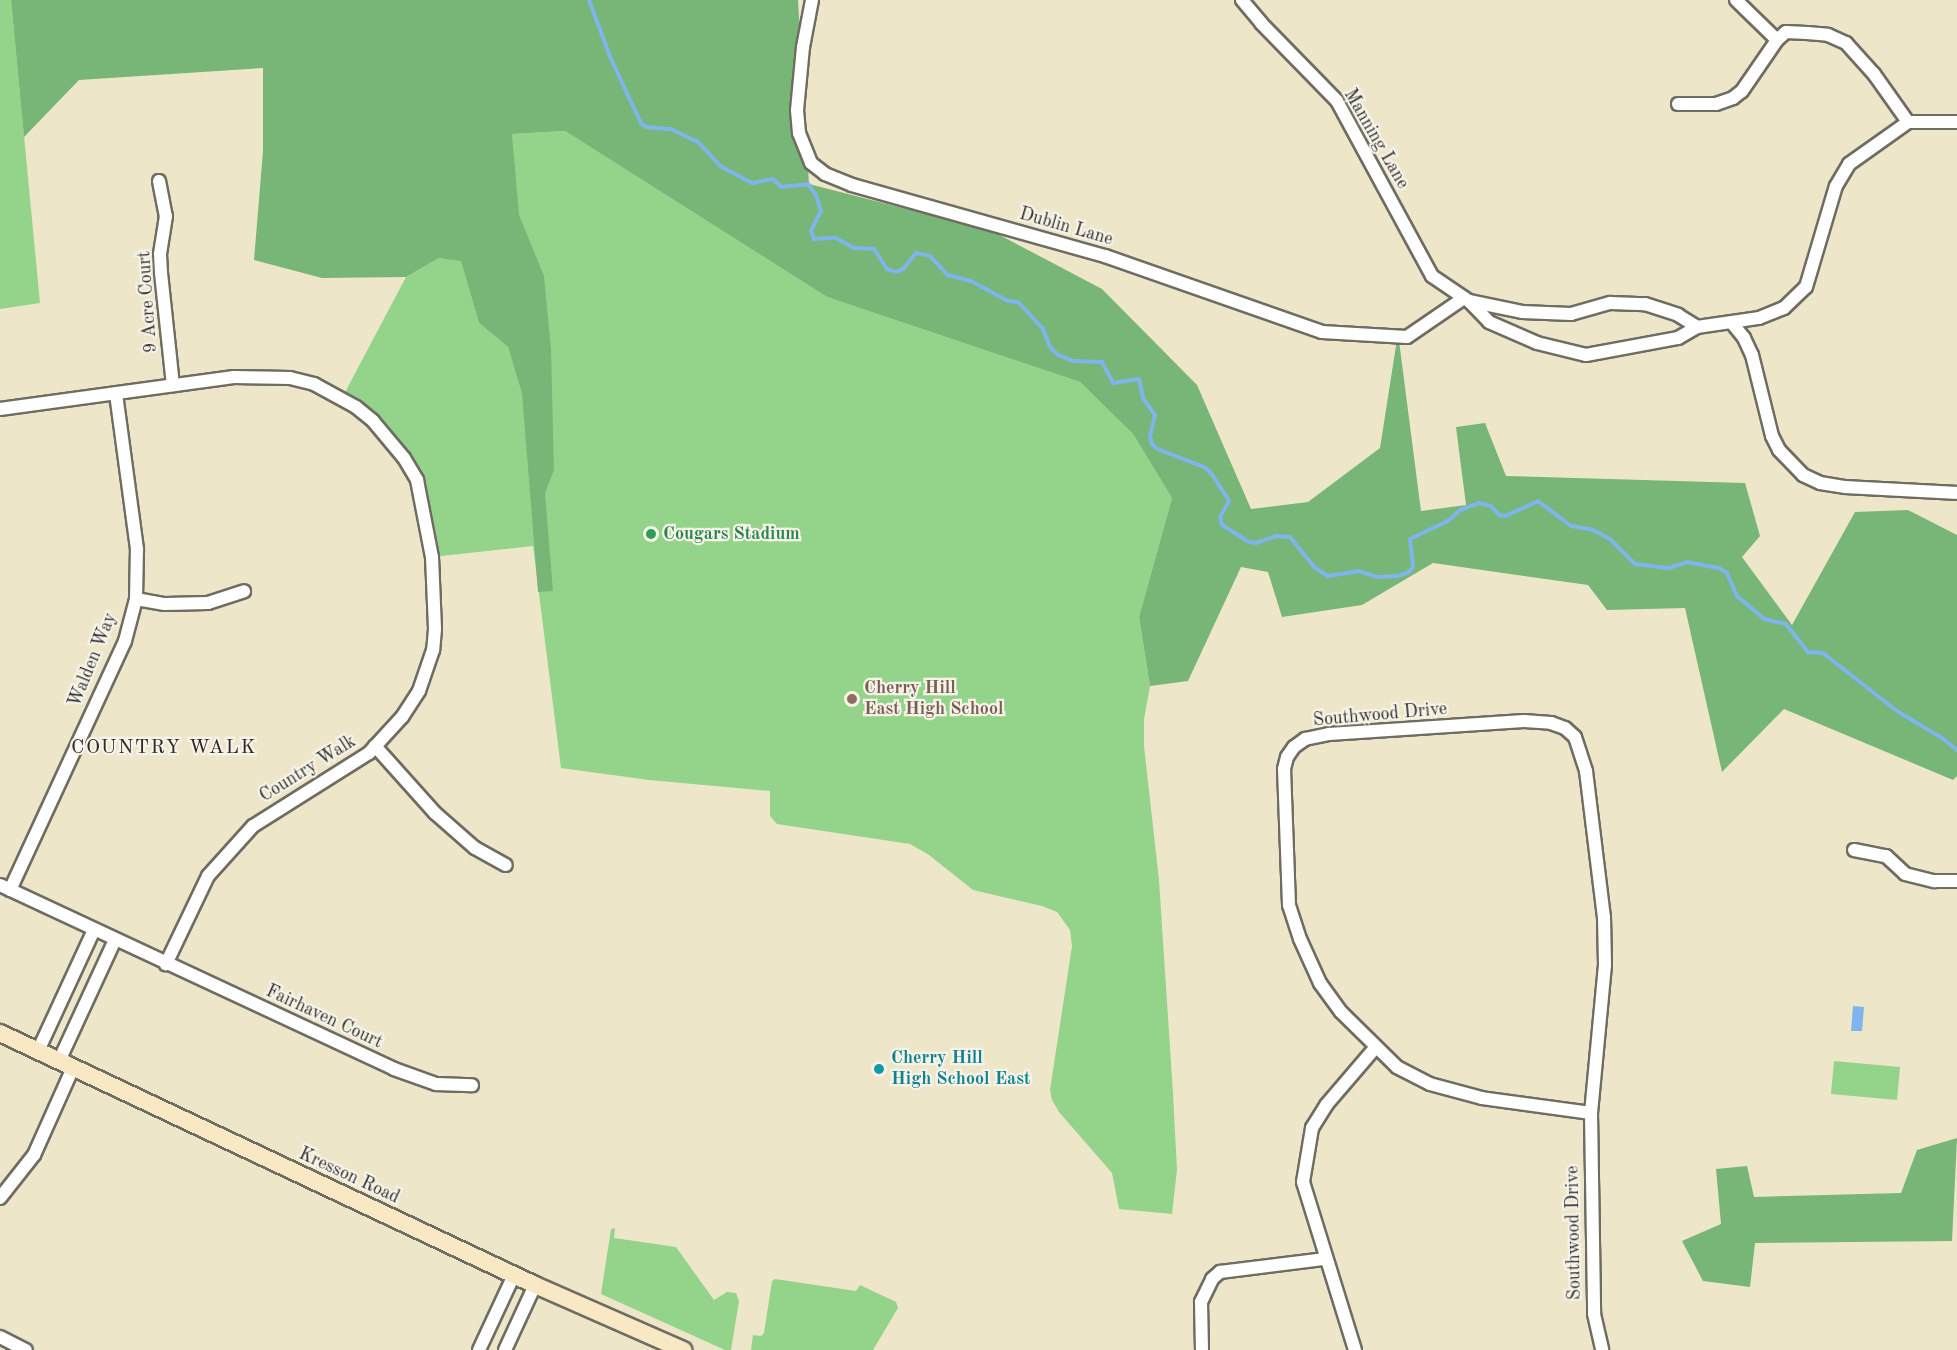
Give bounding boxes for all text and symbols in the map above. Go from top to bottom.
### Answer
street label: Manning Lane [1339,85,1413,193]
street label: Dublin Lane [1017,203,1115,251]
street label: 9 Acre Court [134,250,162,354]
place label: Cougars Stadium [663,523,800,545]
marker: Cougars Stadium [644,527,658,541]
street label: Walden Way [64,610,122,710]
place label: Cherry Hill East High School [864,678,1003,720]
marker: Cherry Hill East High School [845,692,859,706]
street label: Southwood Drive [1312,698,1448,732]
street label: Country Walk [256,731,360,807]
district label: COUNTRY WALK [71,736,257,760]
street label: Fairhaven Court [262,981,386,1053]
place label: Cherry Hill High School East [891,1048,1030,1090]
marker: Cherry Hill High School East [872,1062,886,1076]
street label: Kresson Road [295,1143,403,1209]
street label: Southwood Drive [1562,1166,1586,1300]

